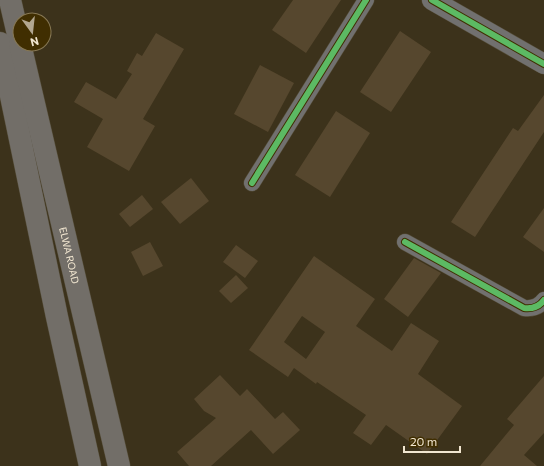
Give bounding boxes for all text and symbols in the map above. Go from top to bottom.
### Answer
north arrow [12,12,52,52]
text: N [29,35,40,49]
street label: ELWA ROAD [57,226,82,285]
scale bar [404,428,460,454]
text: 20 m [410,434,437,448]

